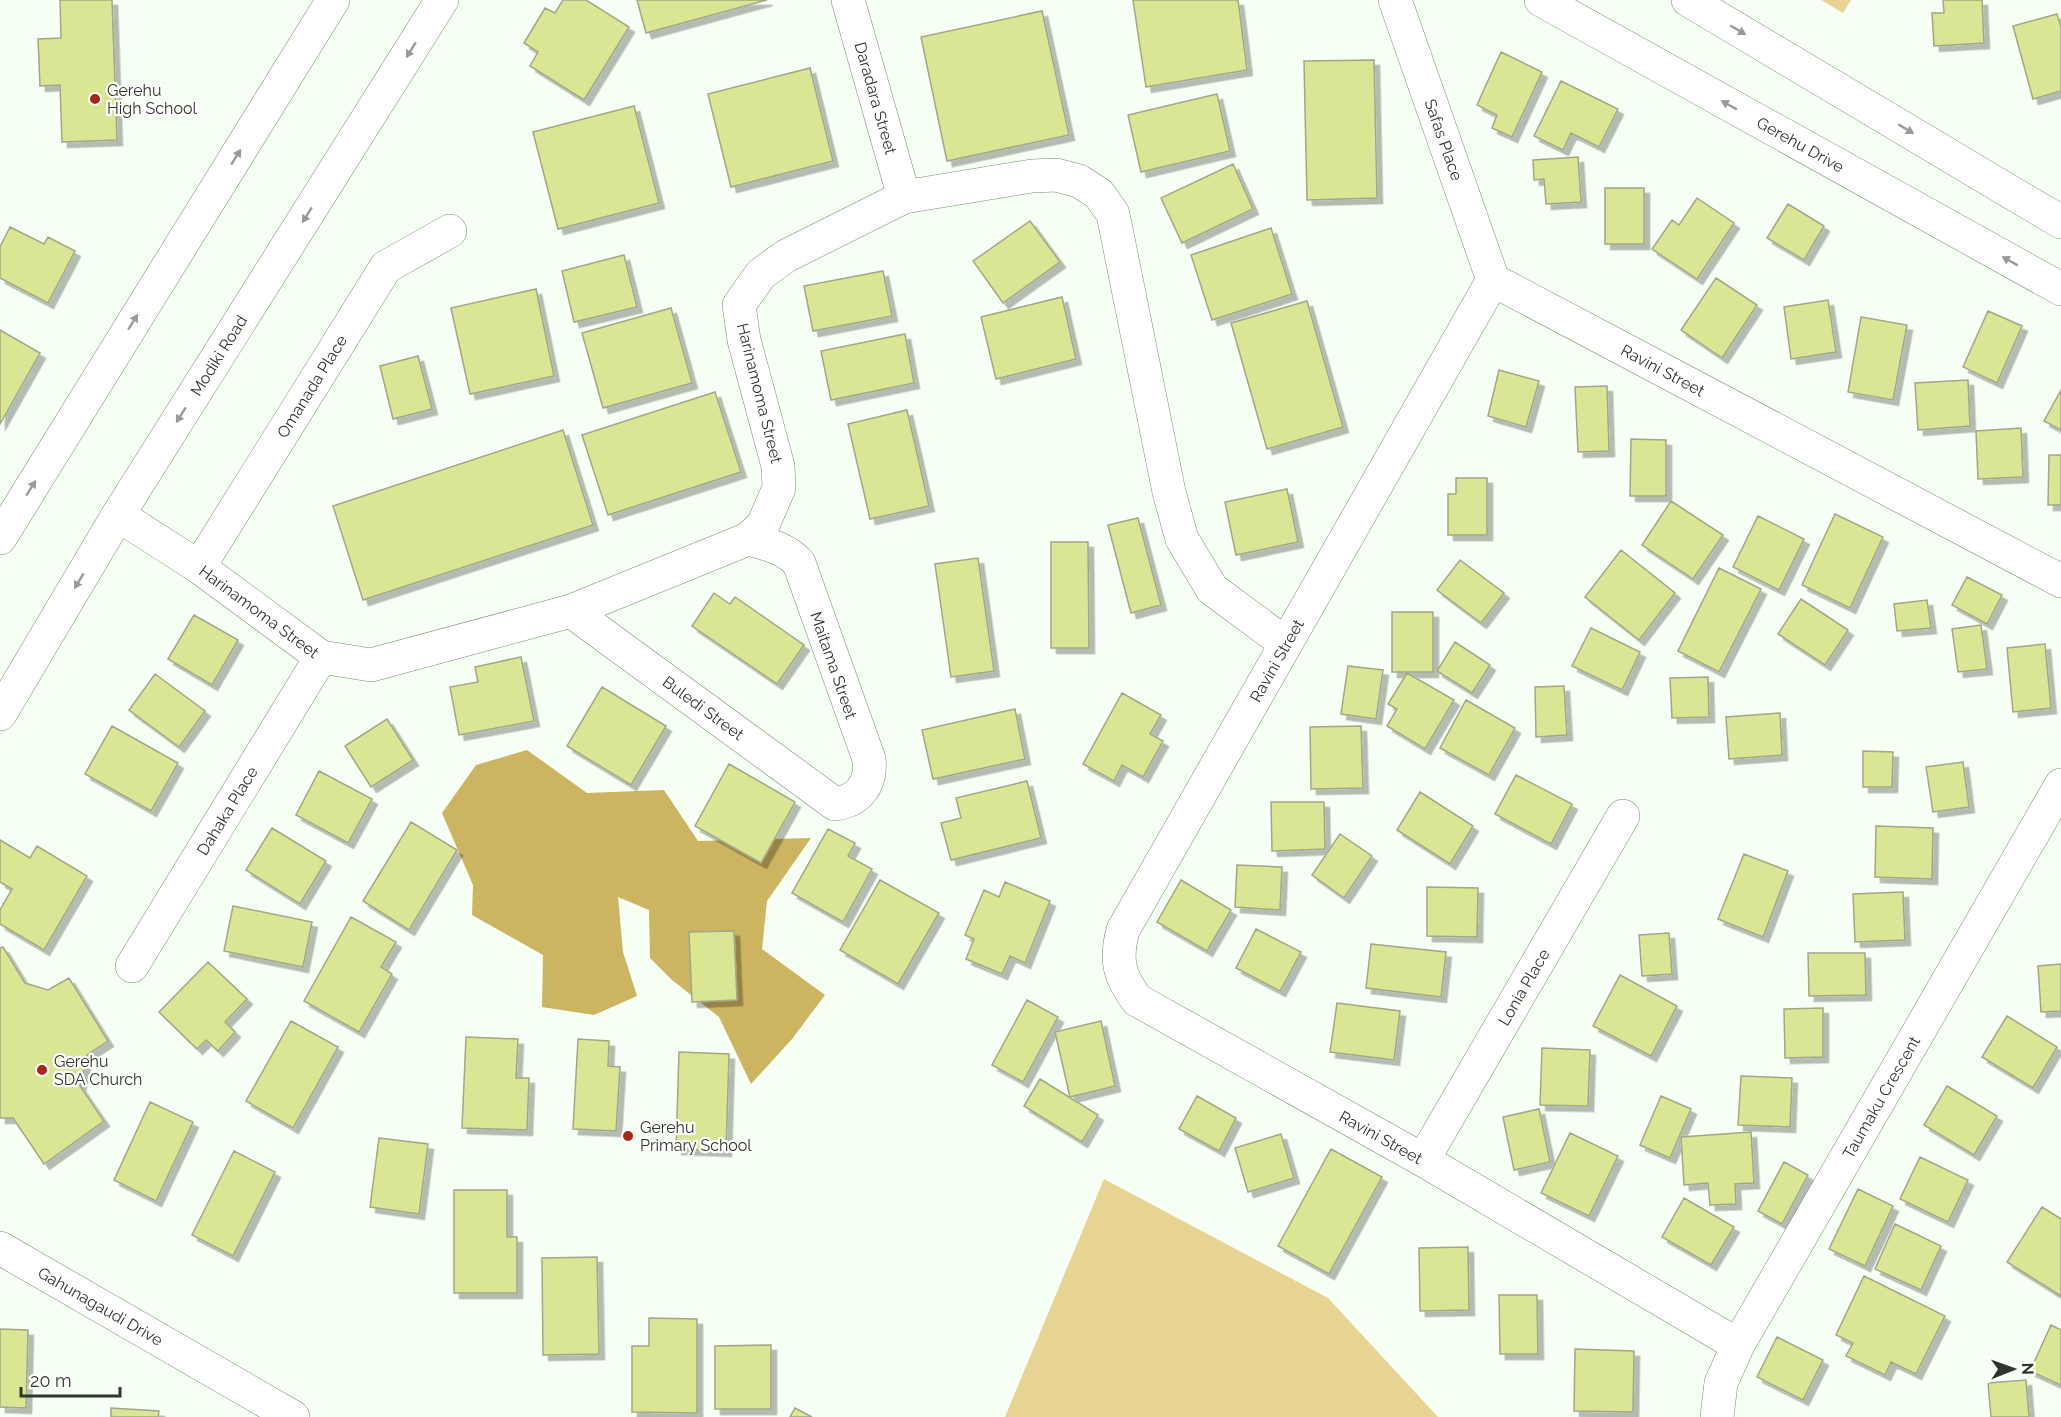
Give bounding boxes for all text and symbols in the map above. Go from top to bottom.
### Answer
one-way arrow [1730,24,1746,35]
street label: Daradara Street [850,40,901,157]
one-way arrow [406,41,417,58]
place label: Gerehu High School [107,81,197,118]
marker: Gerehu High School [88,92,102,106]
street label: Safas Place [1420,96,1466,183]
one-way arrow [1720,100,1737,110]
street label: Gerehu Drive [1753,113,1847,177]
one-way arrow [1898,123,1914,134]
one-way arrow [231,148,242,165]
one-way arrow [302,206,313,223]
one-way arrow [2002,255,2018,266]
street label: Modiki Road [187,312,251,399]
one-way arrow [128,314,139,330]
street label: Harinamoma Street [733,321,786,466]
street label: Omanada Place [273,332,351,441]
street label: Ravini Street [1618,341,1708,401]
one-way arrow [176,407,187,423]
one-way arrow [25,480,36,496]
street label: Harinamoma Street [195,561,323,662]
one-way arrow [74,573,84,590]
street label: Maitama Street [806,609,861,722]
street label: Ravini Street [1246,615,1308,705]
street label: Buledi Street [659,672,748,745]
street label: Dahaka Place [193,763,262,859]
street label: Lonia Place [1494,946,1554,1029]
street label: Taumaku Crescent [1839,1032,1924,1162]
place label: Gerehu SDA Church [54,1052,142,1089]
marker: Gerehu SDA Church [35,1063,49,1077]
street label: Ravini Street [1336,1107,1426,1168]
place label: Gerehu Primary School [640,1118,752,1155]
marker: Gerehu Primary School [621,1129,635,1143]
street label: Gahunagaudi Drive [34,1263,166,1350]
north arrow [1983,1339,2043,1399]
scale bar [21,1360,120,1398]
text: N [2018,1362,2037,1375]
text: 20 m [30,1370,72,1391]

